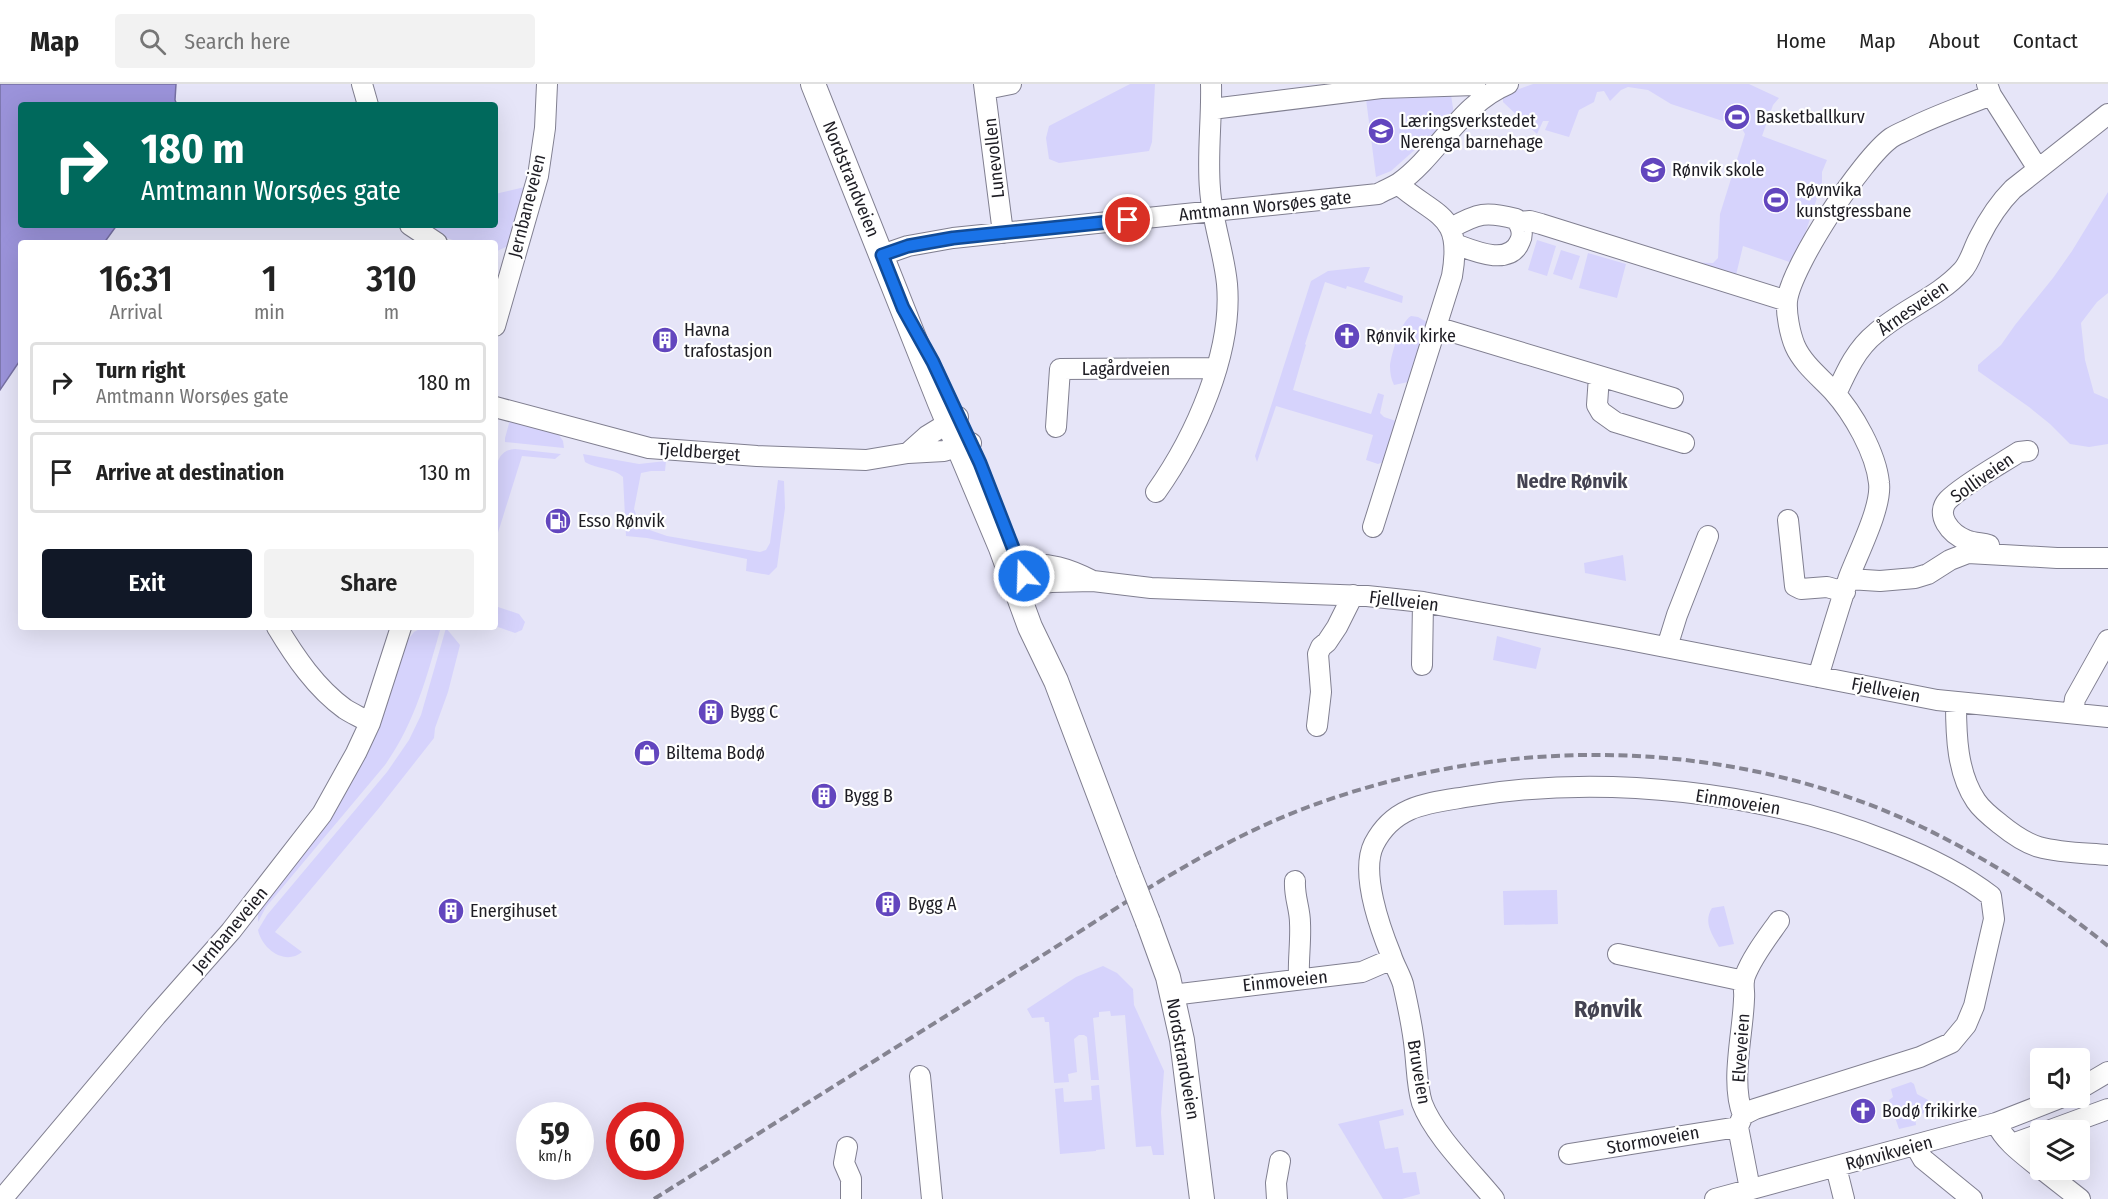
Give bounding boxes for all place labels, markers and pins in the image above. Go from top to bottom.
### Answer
sports icon: Basketballkurv [1722,102,1752,132]
place label: Basketballkurv [1756,106,1865,128]
place label: Læringsverkstedet Nerenga barnehage [1400,110,1543,153]
school or university icon: Læringsverkstedet Nerenga barnehage [1366,116,1396,146]
school or university icon: Rønvik skole [1638,155,1668,185]
place label: Rønvik skole [1672,159,1765,181]
place label: Røvnvika kunstgressbane [1796,179,1912,222]
sports icon: Røvnvika kunstgressbane [1761,185,1791,215]
pin [1102,194,1153,245]
place label: Havna trafostasjon [684,319,773,362]
church icon: Rønvik kirke [1332,321,1362,351]
building icon: Havna trafostasjon [650,325,680,355]
place label: Rønvik kirke [1366,325,1456,347]
fuel station icon: Esso Rønvik [543,506,573,536]
place label: Esso Rønvik [578,510,665,532]
building icon: Bygg C [696,697,726,727]
place label: Bygg C [730,701,778,723]
shop icon: Biltema Bodø [632,738,662,768]
place label: Biltema Bodø [666,742,765,764]
building icon: Bygg B [809,781,839,811]
place label: Bygg B [844,785,893,807]
building icon: Bygg A [873,889,903,919]
place label: Bygg A [908,893,957,915]
building icon: Energihuset [436,896,466,926]
place label: Energihuset [470,900,557,922]
church icon: Bodø frikirke [1848,1096,1878,1126]
place label: Bodø frikirke [1882,1100,1977,1122]

